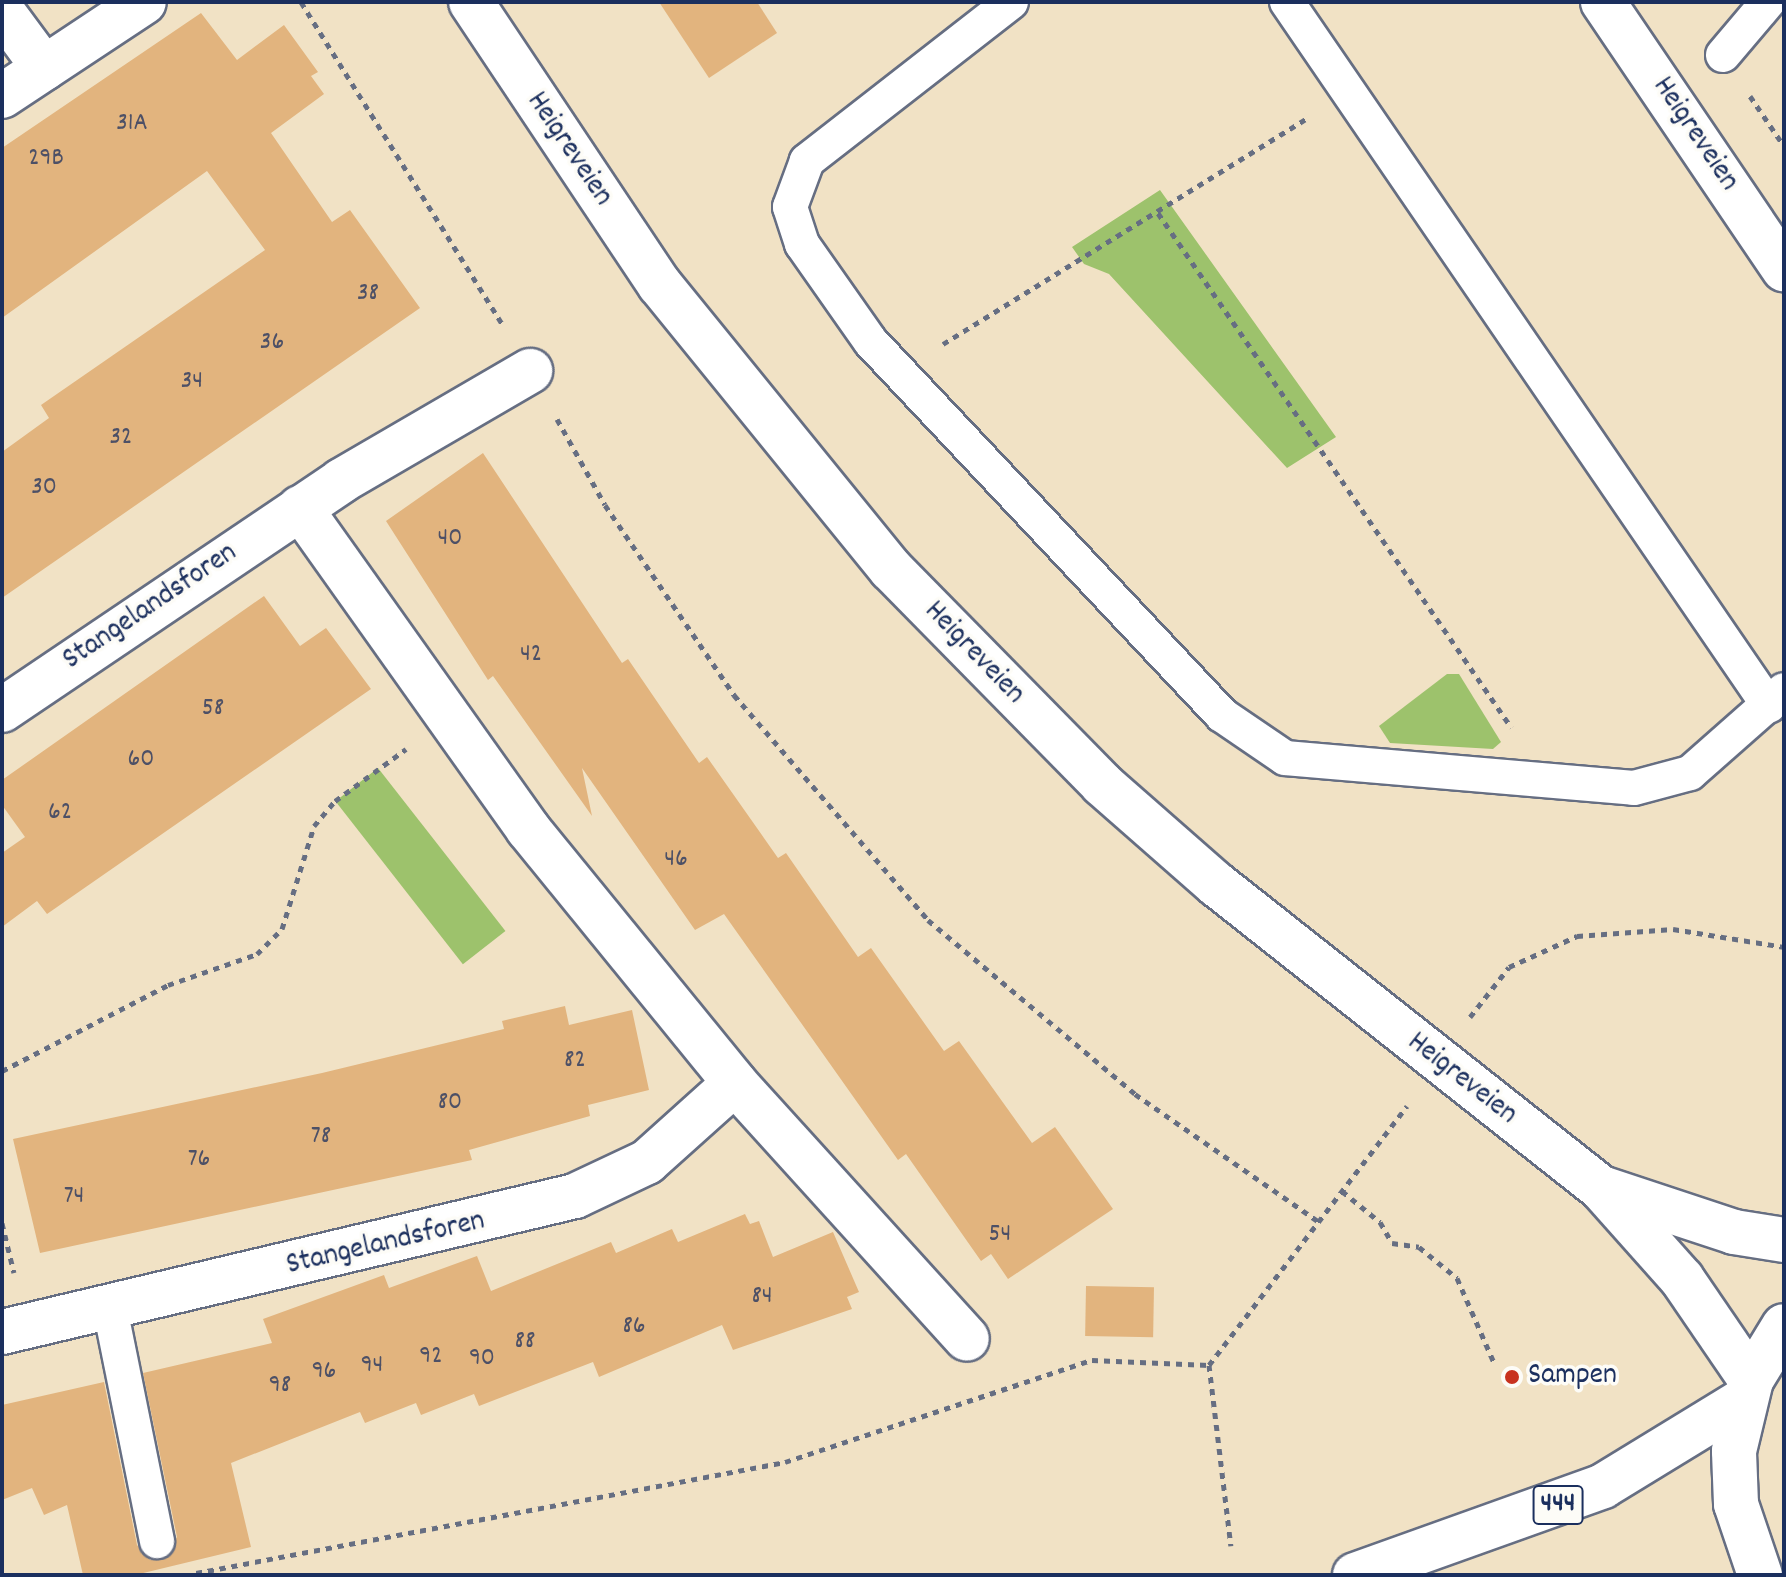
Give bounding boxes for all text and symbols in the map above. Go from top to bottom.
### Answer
street label: Heigreveien [1643,71,1745,199]
street label: Heigreveien [517,86,619,214]
house number: 31A [116,108,148,140]
house number: 29B [28,143,64,175]
house number: 38 [357,278,379,310]
house number: 36 [260,327,284,359]
house number: 34 [181,366,203,398]
house number: 32 [110,422,132,454]
house number: 30 [31,472,57,504]
house number: 40 [438,523,462,555]
street label: Stangelandsforen [57,536,245,680]
street label: Heigreveien [915,595,1031,713]
house number: 42 [520,639,542,671]
house number: 58 [202,693,224,725]
house number: 60 [128,744,154,776]
house number: 62 [48,797,72,829]
house number: 46 [664,844,688,876]
street label: Heigreveien [1399,1026,1523,1134]
house number: 82 [564,1045,586,1077]
house number: 80 [438,1087,462,1119]
house number: 78 [311,1121,331,1153]
house number: 76 [188,1144,210,1176]
house number: 74 [64,1181,84,1213]
street label: Stangelandsforen [283,1205,489,1285]
house number: 54 [989,1219,1011,1251]
house number: 84 [751,1281,773,1313]
house number: 86 [622,1311,646,1343]
house number: 88 [515,1326,535,1358]
house number: 92 [419,1341,443,1373]
house number: 90 [469,1343,495,1375]
house number: 94 [361,1350,383,1382]
house number: 96 [312,1356,336,1388]
place label: Sampen [1528,1359,1617,1395]
marker: Sampen [1503,1368,1521,1386]
house number: 98 [269,1370,291,1402]
road number: 444 [1532,1481,1584,1529]

